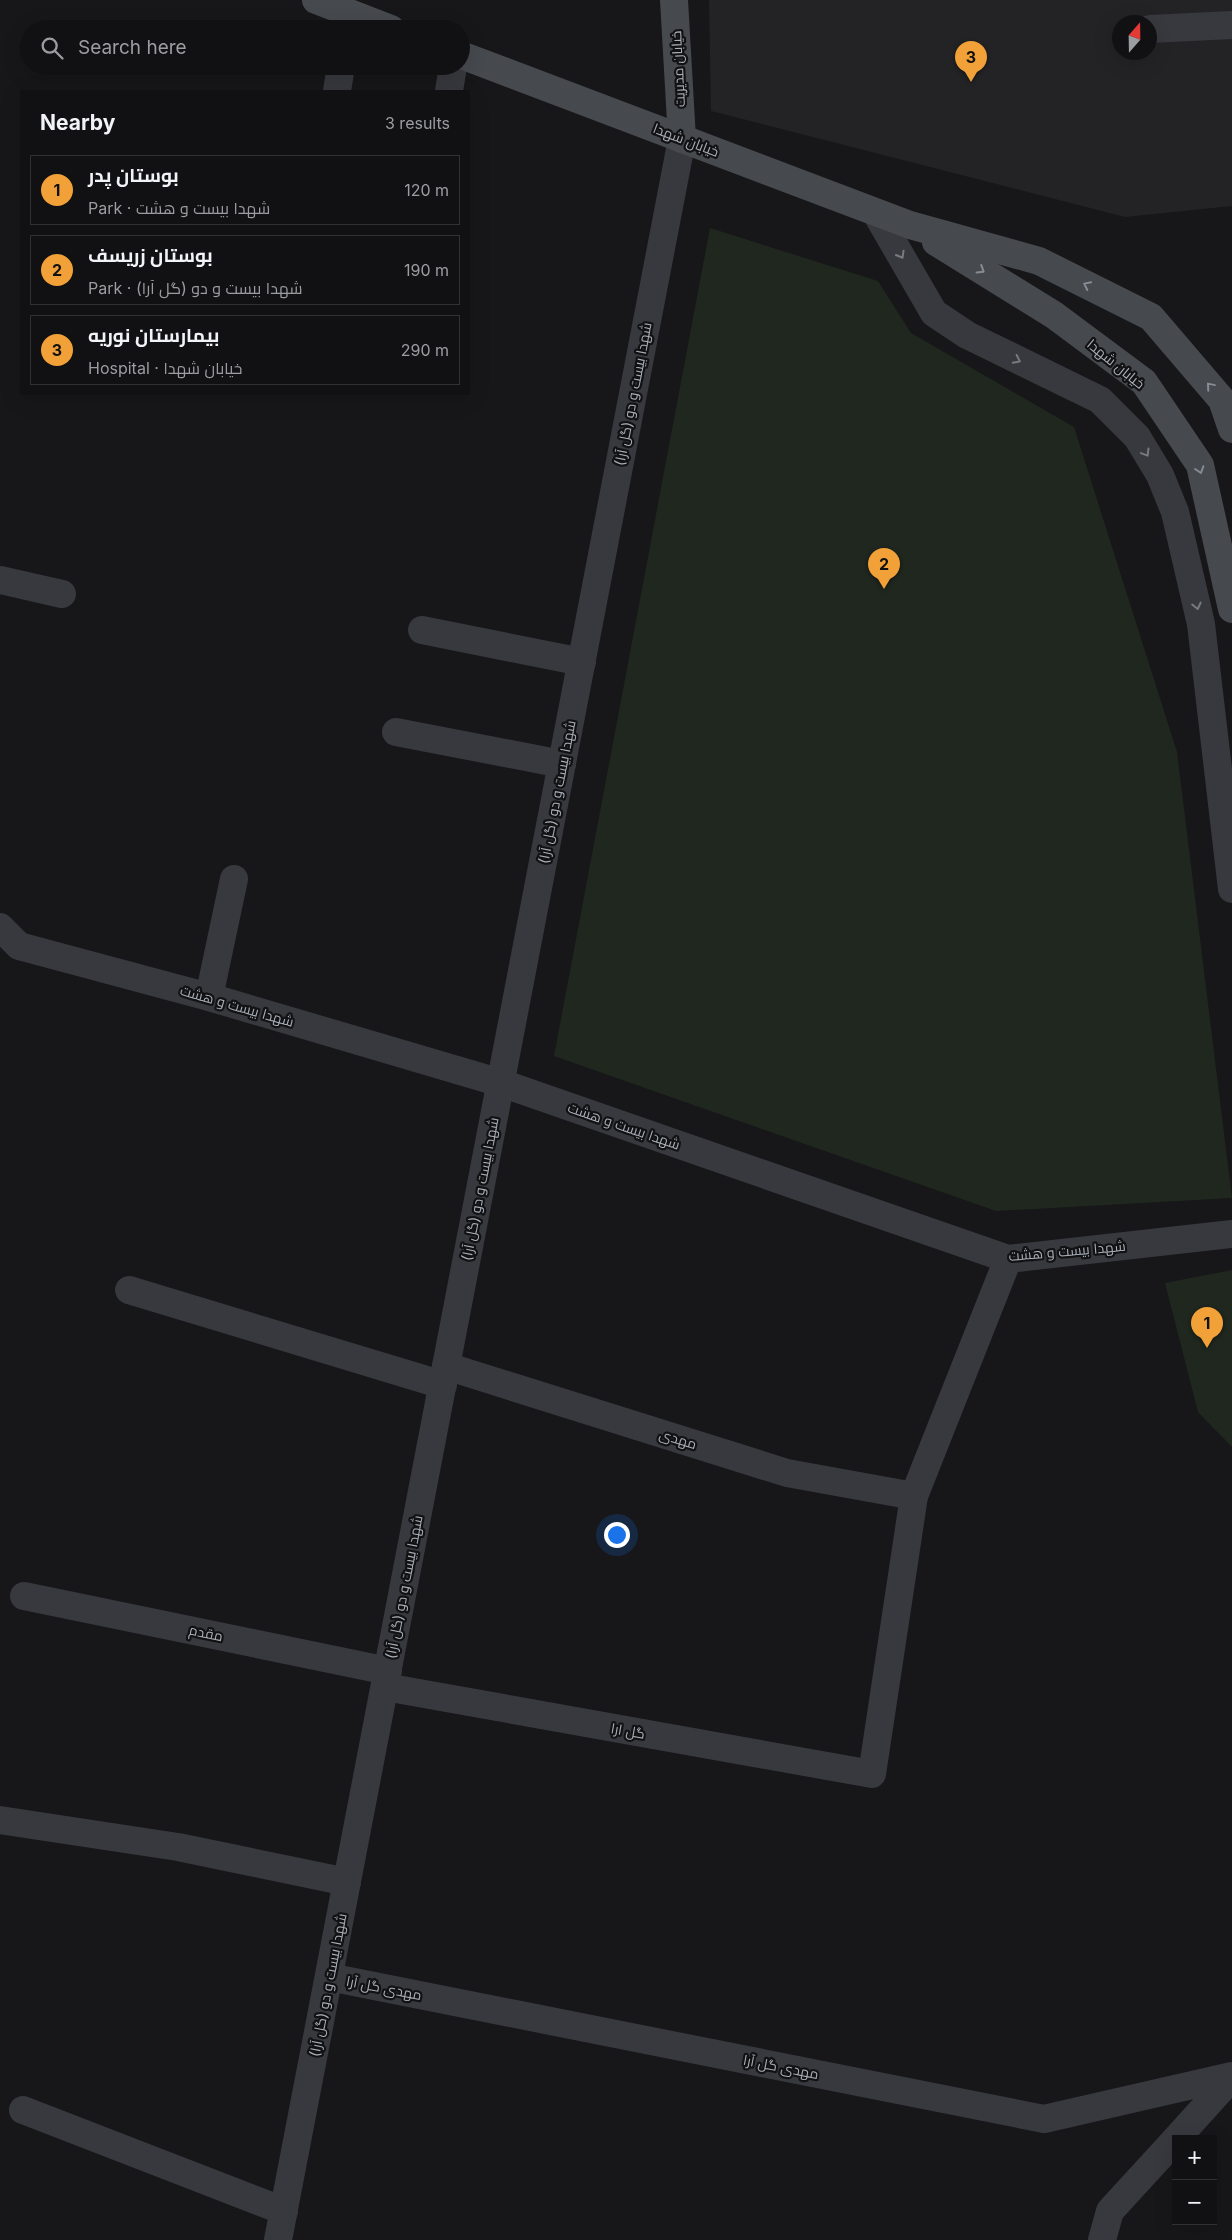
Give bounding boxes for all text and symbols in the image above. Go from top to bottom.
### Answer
north arrow [1112,15,1157,60]
search box [20,20,470,75]
street label: خیابان مدیریت [667,30,688,108]
icon: search [38,34,66,62]
text: Search here [78,36,187,59]
pin: 3 [955,41,987,82]
text: Nearby [40,110,115,135]
text: 3 results [385,113,450,133]
street label: خیابان شهدا [651,119,722,160]
text: بوستان پدر [88,164,179,187]
text: 1 [54,180,60,200]
text: 120 m [404,180,449,200]
text: Park · شهدا بیست و هشت [88,198,270,218]
text: بوستان زریسف [88,244,213,267]
one-way arrow [894,249,904,258]
text: 2 [52,260,62,280]
text: 190 m [404,260,449,280]
one-way arrow [975,263,984,273]
text: Park · شهدا بیست و دو (گل آرا) [88,278,302,298]
one-way arrow [1083,281,1092,291]
street label: شهدا بیست و دو (گل آرا) [610,321,655,467]
text: بیمارستان نوریه [88,324,220,347]
street label: خیابان شهدا [1084,335,1149,392]
text: 3 [52,340,62,360]
text: 290 m [401,340,449,360]
one-way arrow [1012,353,1021,364]
text: Hospital · خیابان شهدا [88,358,243,378]
one-way arrow [1208,383,1216,392]
one-way arrow [1140,447,1150,456]
one-way arrow [1194,465,1204,473]
pin: 2 [868,548,900,589]
one-way arrow [1191,601,1202,610]
street label: شهدا بیست و دو (گل آرا) [534,719,579,865]
street label: شهدا بیست و هشت [178,981,296,1030]
street label: شهدا بیست و هشت [566,1098,682,1153]
street label: شهدا بیست و دو (گل آرا) [457,1116,502,1262]
street label: شهدا بیست و هشت [1008,1237,1126,1264]
pin: 1 [1191,1307,1223,1348]
street label: مهدی [657,1425,699,1452]
street label: شهدا بیست و دو (گل آرا) [381,1514,426,1660]
your location [604,1522,630,1548]
street label: مقدم [187,1621,225,1646]
street label: گل ارا [610,1719,646,1742]
street label: شهدا بیست و دو (گل آرا) [305,1912,350,2058]
street label: مهدی گل آرا [345,1972,423,2003]
street label: مهدی گل آرا [742,2051,820,2082]
map controls [1172,2135,1217,2225]
button: + [1172,2135,1217,2180]
button: − [1172,2180,1217,2225]

